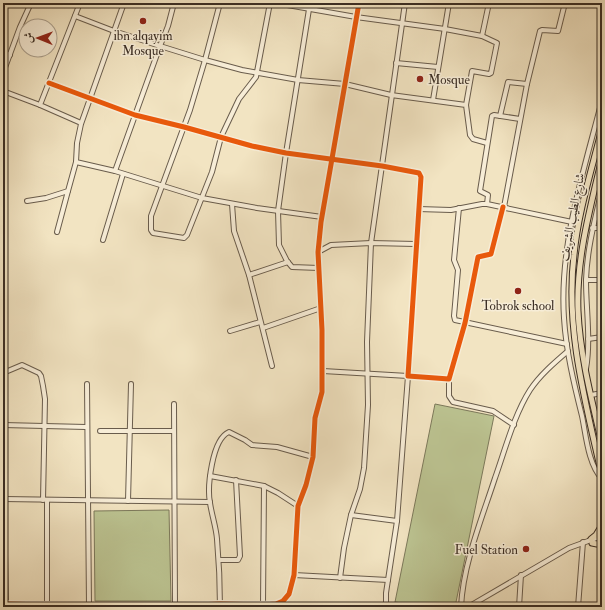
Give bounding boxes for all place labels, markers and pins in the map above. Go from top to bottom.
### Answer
marker: ibn alqayim Mosque [138,16,148,26]
place label: ibn alqayim Mosque [113,28,173,59]
place label: Mosque [428,72,471,88]
marker: Mosque [415,74,425,84]
marker: Tobrok school [513,286,523,296]
place label: Tobrok school [482,298,555,314]
place label: Fuel Station [455,542,518,558]
marker: Fuel Station [521,544,531,554]

